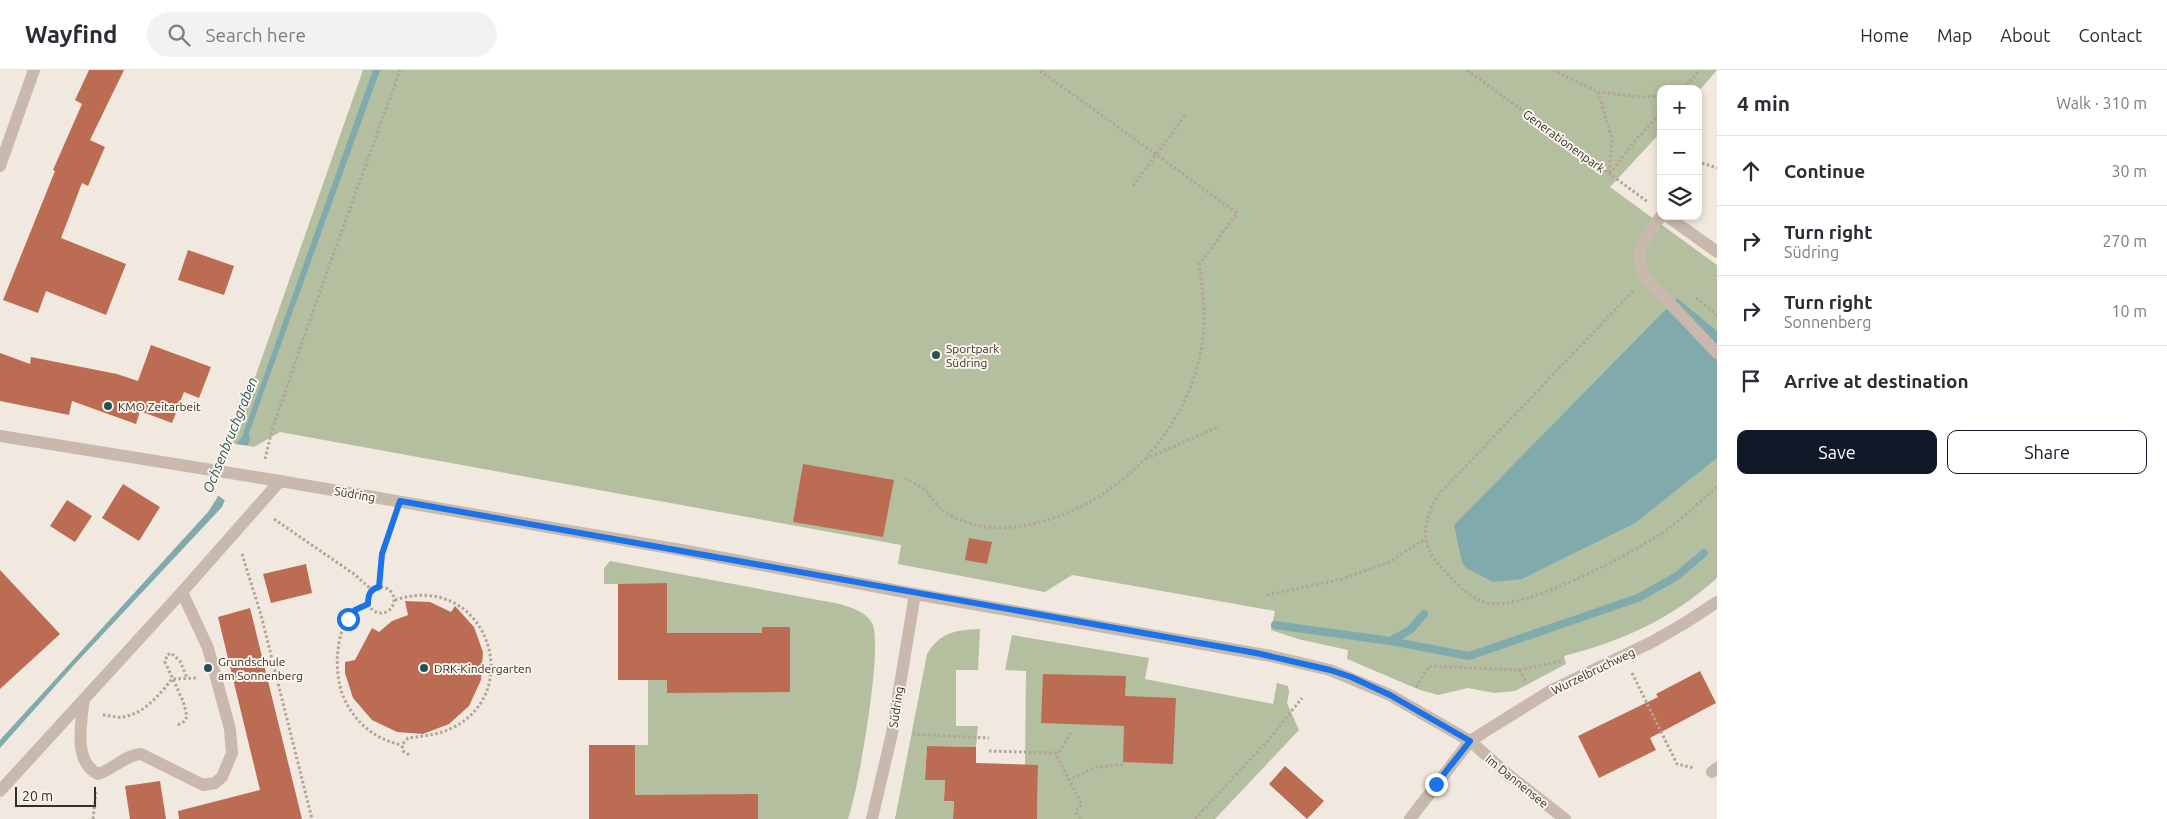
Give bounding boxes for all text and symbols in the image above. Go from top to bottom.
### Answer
search box [147,12,497,57]
text: Wayfind [25,21,117,48]
icon: search [165,21,193,49]
text: Search here [205,24,306,46]
text: Home [1860,25,1909,45]
text: Map [1937,25,1972,45]
text: About [2000,25,2050,45]
text: Contact [2078,25,2142,45]
map controls [1657,85,1702,220]
button: + [1657,85,1702,130]
text: 4 min [1737,91,1790,115]
text: Walk · 310 m [2056,94,2147,112]
street label: Generationenpark [1521,107,1607,175]
button: − [1657,130,1702,175]
icon: ahead [1737,157,1765,185]
text: Continue [1784,160,1865,182]
text: 30 m [2111,162,2147,180]
button: layers [1657,175,1702,220]
text: Turn right [1784,221,1872,243]
icon: right [1737,227,1765,255]
text: 270 m [2102,232,2147,250]
text: Südring [1784,243,1839,261]
text: Turn right [1784,291,1872,313]
icon: right [1737,297,1765,325]
text: 10 m [2111,302,2147,320]
text: Sonnenberg [1784,313,1871,331]
place label: Sportpark Südring [946,342,999,369]
marker: Sportpark Südring [930,349,942,361]
icon: arrive [1737,367,1765,395]
text: Arrive at destination [1784,370,1969,392]
water label: Ochsenbruchgraben [199,375,261,495]
marker: KMO Zeitarbeit [102,400,114,412]
place label: KMO Zeitarbeit [118,400,201,413]
button: Save [1737,430,1937,474]
button: Share [1947,430,2147,474]
street label: Südring [333,484,377,504]
route start [337,608,360,631]
street label: Wurzelbruchweg [1549,645,1637,697]
place label: Grundschule am Sonnenberg [218,655,303,682]
marker: Grundschule am Sonnenberg [202,662,214,674]
marker: DRK-Kindergarten [418,662,430,674]
place label: DRK-Kindergarten [434,662,532,675]
street label: Südring [886,686,906,728]
street label: Im Dannensee [1483,752,1551,810]
route end [1425,773,1448,796]
scale bar [15,784,96,807]
text: 20 m [22,788,53,804]

